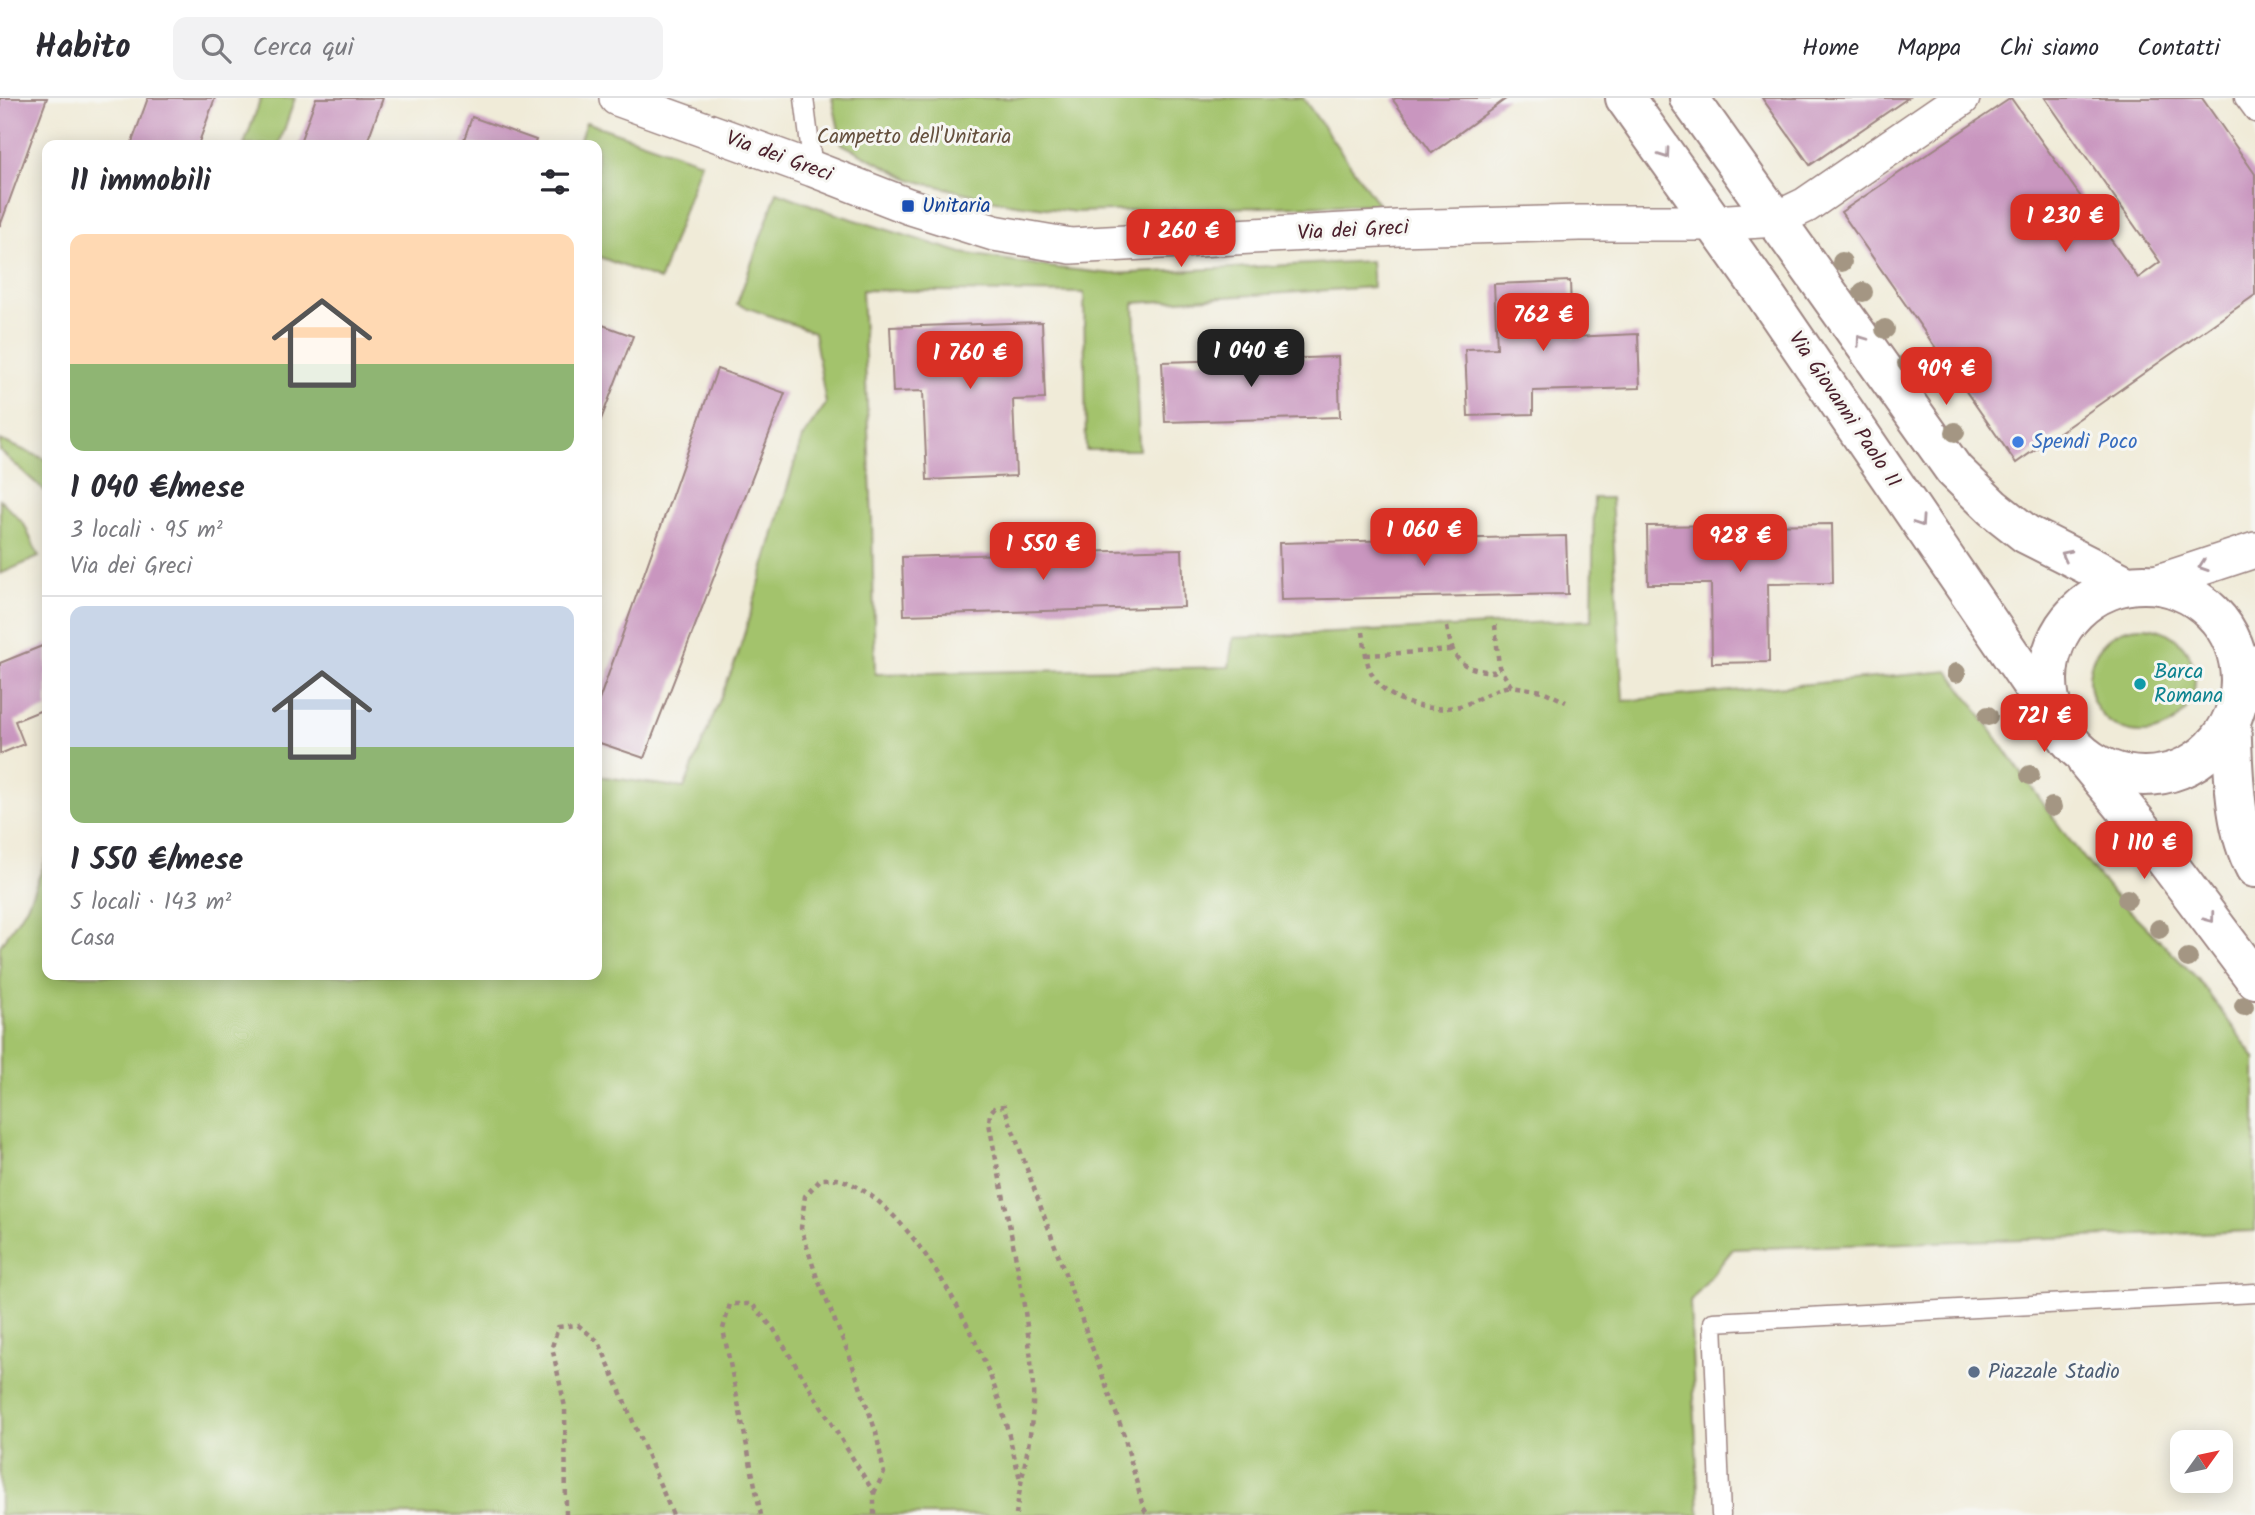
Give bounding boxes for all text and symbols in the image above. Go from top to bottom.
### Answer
search box [173,17,663,80]
text: Habito [35,22,131,75]
text: Cerca qui [253,27,354,69]
icon: search [197,29,235,67]
text: Home [1802,29,1859,68]
text: Mappa [1897,29,1961,68]
text: Chi siamo [1999,29,2099,68]
text: Contatti [2137,29,2220,68]
park label: Campetto dell'Unitaria [817,121,1011,154]
street label: Via dei Greci [721,122,838,192]
one-way arrow [1657,146,1669,159]
text: 11 immobili [70,158,211,206]
icon: filters [536,163,574,201]
place label: Unitaria [922,190,991,223]
pin: 1 230 € [2000,194,2130,254]
marker: Unitaria [900,198,916,214]
text: 1 230 € [2026,199,2104,235]
pin: 1 260 € [1116,209,1246,269]
street label: Via dei Greci [1297,212,1410,250]
text: 1 260 € [1143,214,1219,250]
icon: home [259,280,385,406]
pin: 762 € [1494,294,1592,353]
text: 762 € [1513,298,1573,334]
street label: Via Giovanni Paolo II [1779,325,1909,495]
pin: 1 040 € [1186,330,1316,389]
pin: 1 760 € [905,331,1035,391]
text: 1 040 € [1213,334,1289,370]
one-way arrow [1857,335,1869,348]
text: 1 760 € [933,336,1007,372]
pin: 909 € [1897,348,1995,407]
text: 909 € [1917,352,1975,388]
place label: Spendi Poco [2032,426,2138,459]
marker: Spendi Poco [2010,434,2026,450]
text: 1 040 €/mese [70,465,245,513]
pin: 1 060 € [1359,508,1489,568]
text: 3 locali · 95 m² [70,513,223,549]
text: 1 060 € [1386,513,1462,549]
pin: 928 € [1691,514,1789,574]
one-way arrow [1911,514,1924,527]
text: 928 € [1709,519,1771,555]
pin: 1 550 € [978,522,1108,582]
text: 1 550 € [1006,527,1080,563]
text: Via dei Greci [70,549,192,585]
one-way arrow [2060,550,2073,563]
one-way arrow [2198,558,2210,573]
icon: home [259,652,385,778]
place label: Barca Romana [2154,656,2223,713]
marker: Barca Romana [2132,676,2148,692]
pin: 721 € [1995,694,2093,754]
text: 721 € [2017,699,2071,735]
pin: 1 110 € [2079,822,2209,881]
text: 1 110 € [2112,826,2176,862]
text: 1 550 €/mese [70,837,243,885]
text: 5 locali · 143 m² [70,885,231,921]
one-way arrow [2202,911,2215,923]
text: Casa [70,921,115,957]
place label: Piazzale Stadio [1988,1356,2120,1389]
marker: Piazzale Stadio [1966,1364,1982,1380]
north arrow [2170,1430,2233,1493]
map controls [2170,1430,2233,1493]

